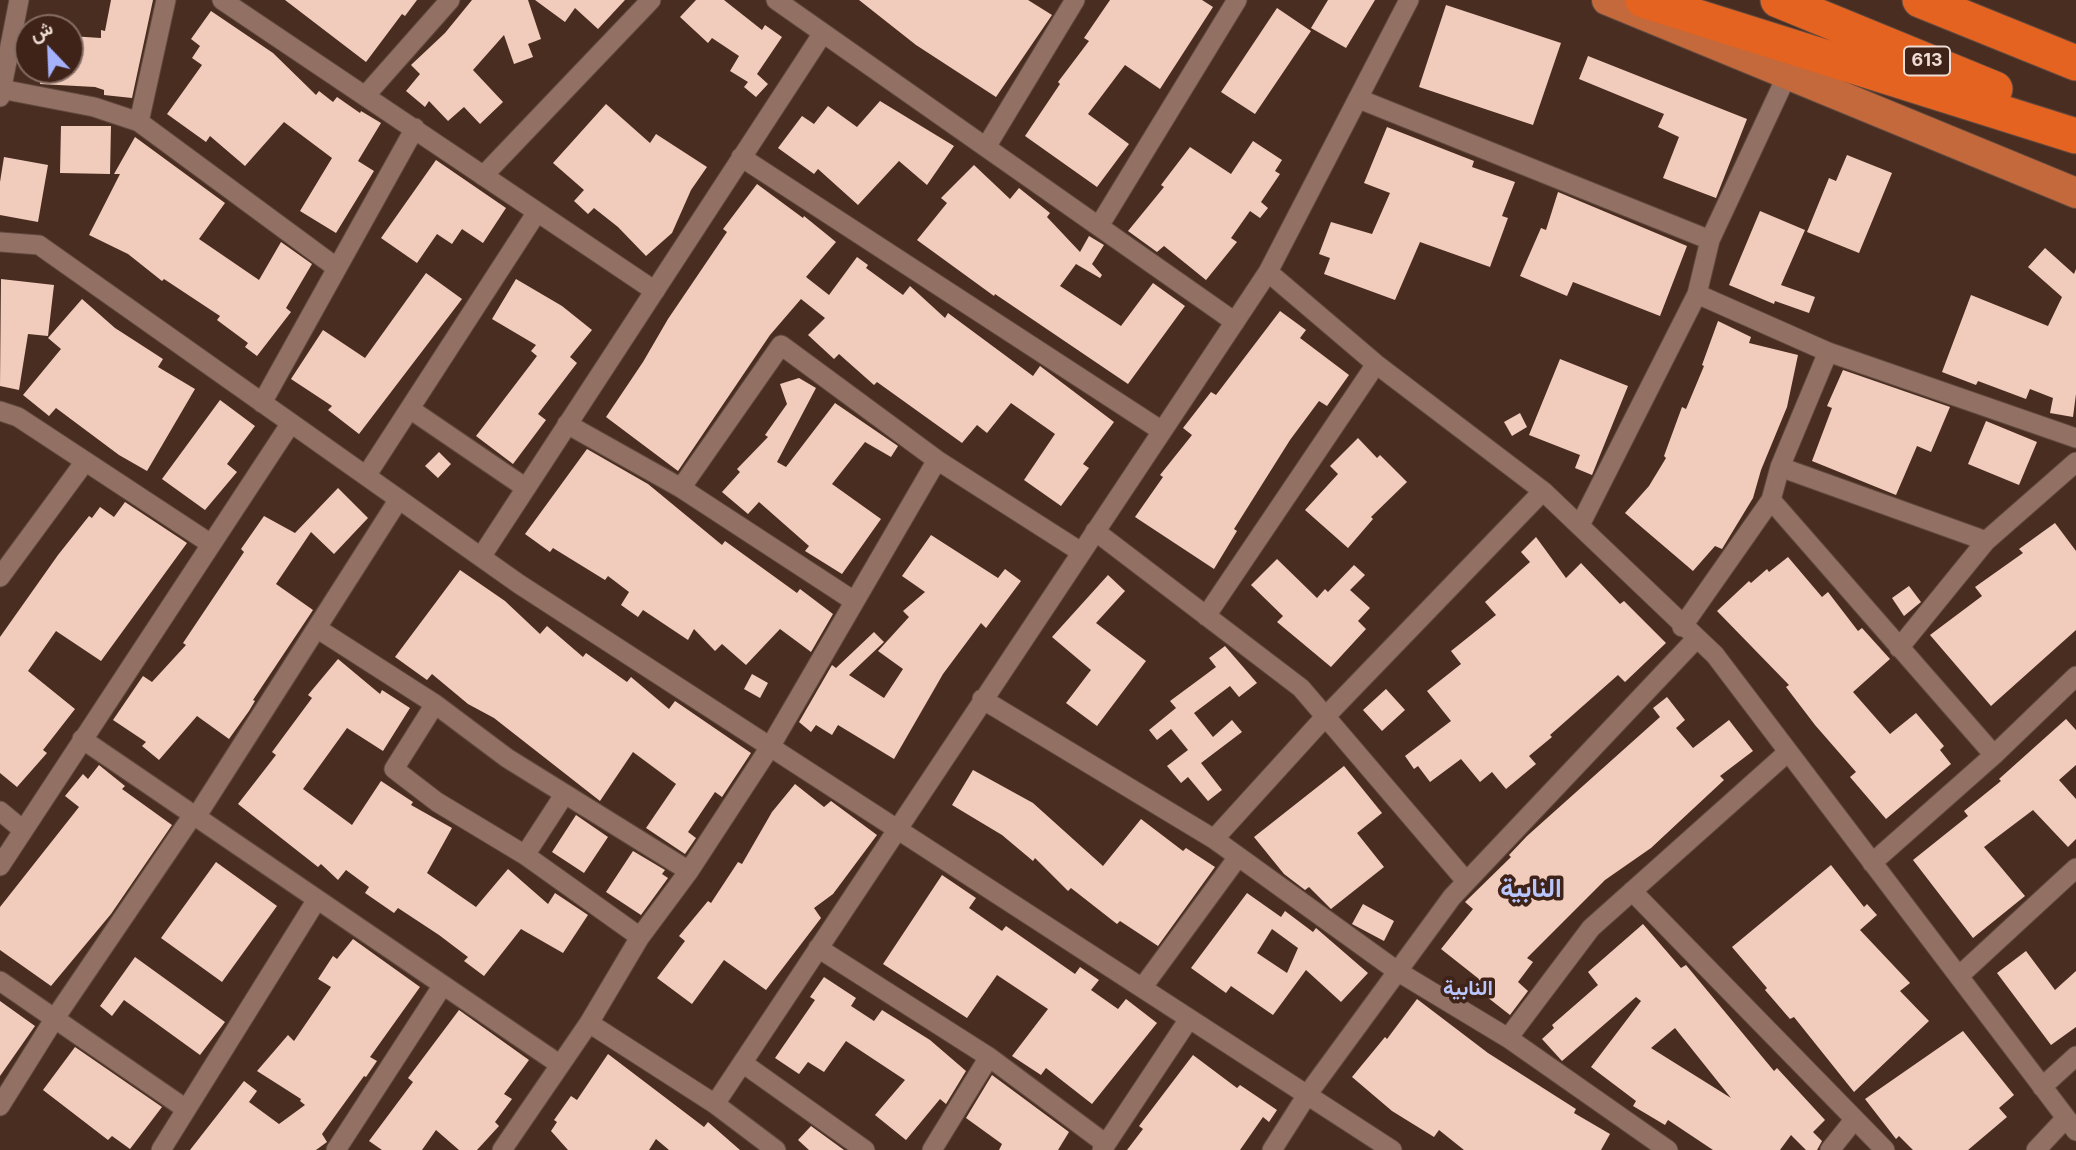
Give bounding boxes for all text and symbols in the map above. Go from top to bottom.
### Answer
north arrow [14,14,84,84]
text: ش [26,16,56,46]
road number: 613 [1904,46,1950,76]
district label: النابية [1500,873,1562,905]
district label: النابية [1443,976,1493,1002]

